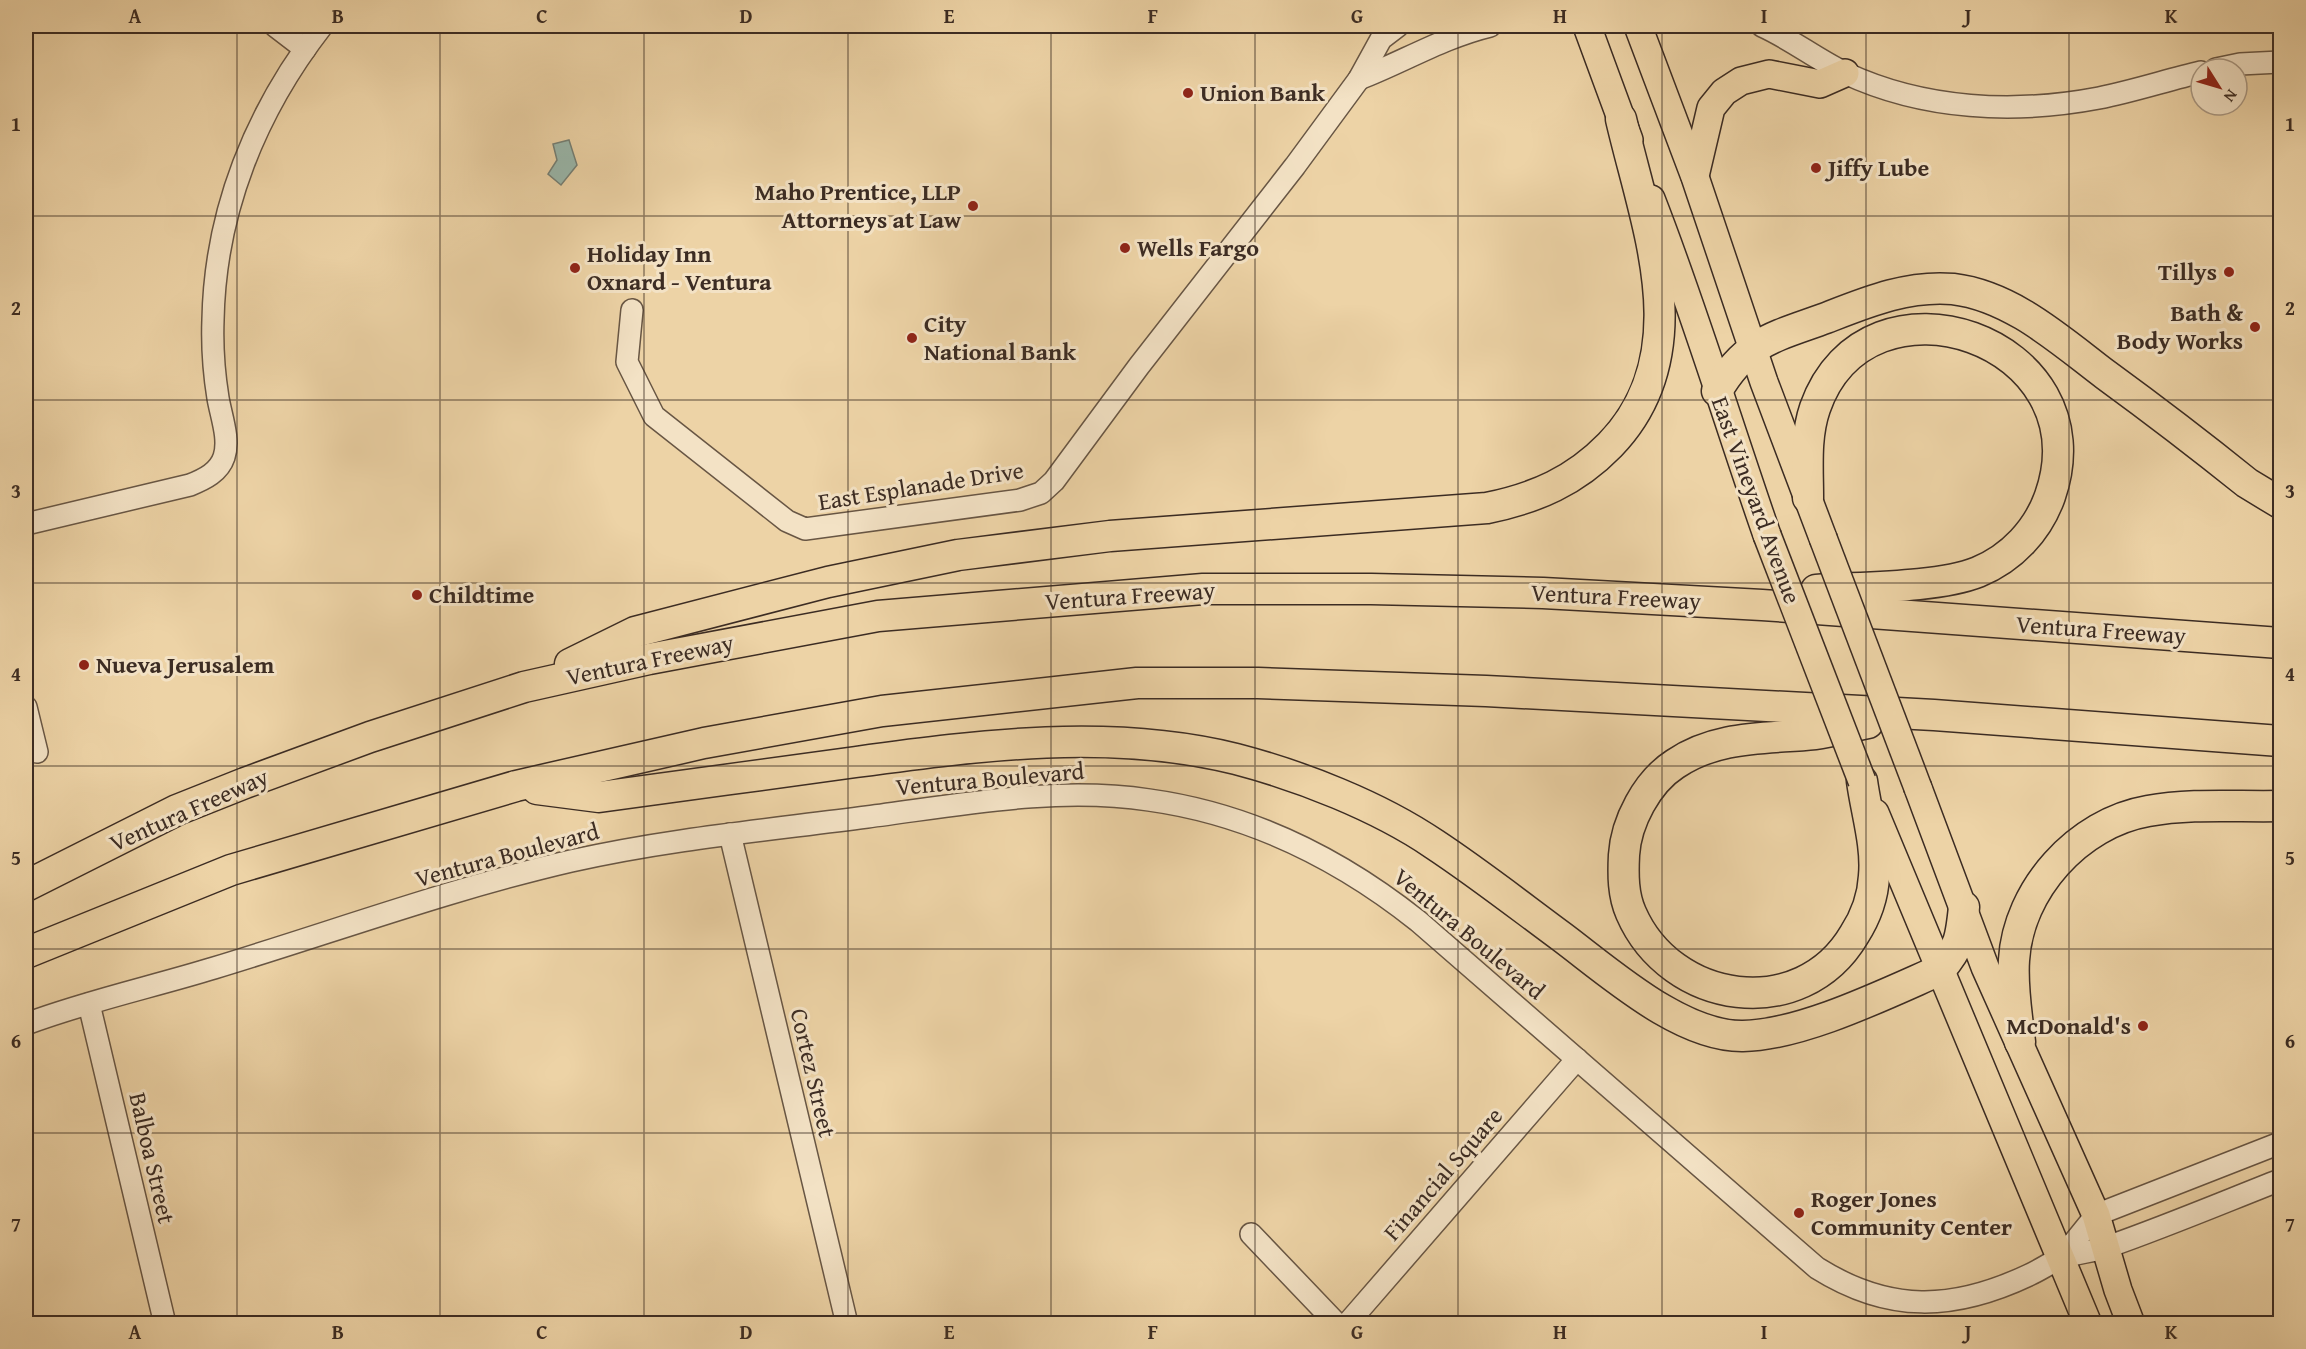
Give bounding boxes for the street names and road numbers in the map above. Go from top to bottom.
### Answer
street label: East Vineyard Avenue [1703,391,1810,608]
street label: East Esplanade Drive [816,452,1026,519]
street label: Ventura Freeway [1044,572,1216,619]
street label: Ventura Freeway [1530,575,1702,618]
street label: Ventura Freeway [2015,606,2187,653]
street label: Ventura Freeway [563,625,737,694]
street label: Ventura Boulevard [894,753,1086,804]
street label: Ventura Freeway [104,759,274,860]
street label: Ventura Boulevard [411,813,603,896]
street label: Ventura Boulevard [1386,859,1553,1008]
street label: Cortez Street [782,1005,845,1141]
street label: Balboa Street [120,1089,185,1227]
street label: Financial Square [1375,1099,1511,1248]

